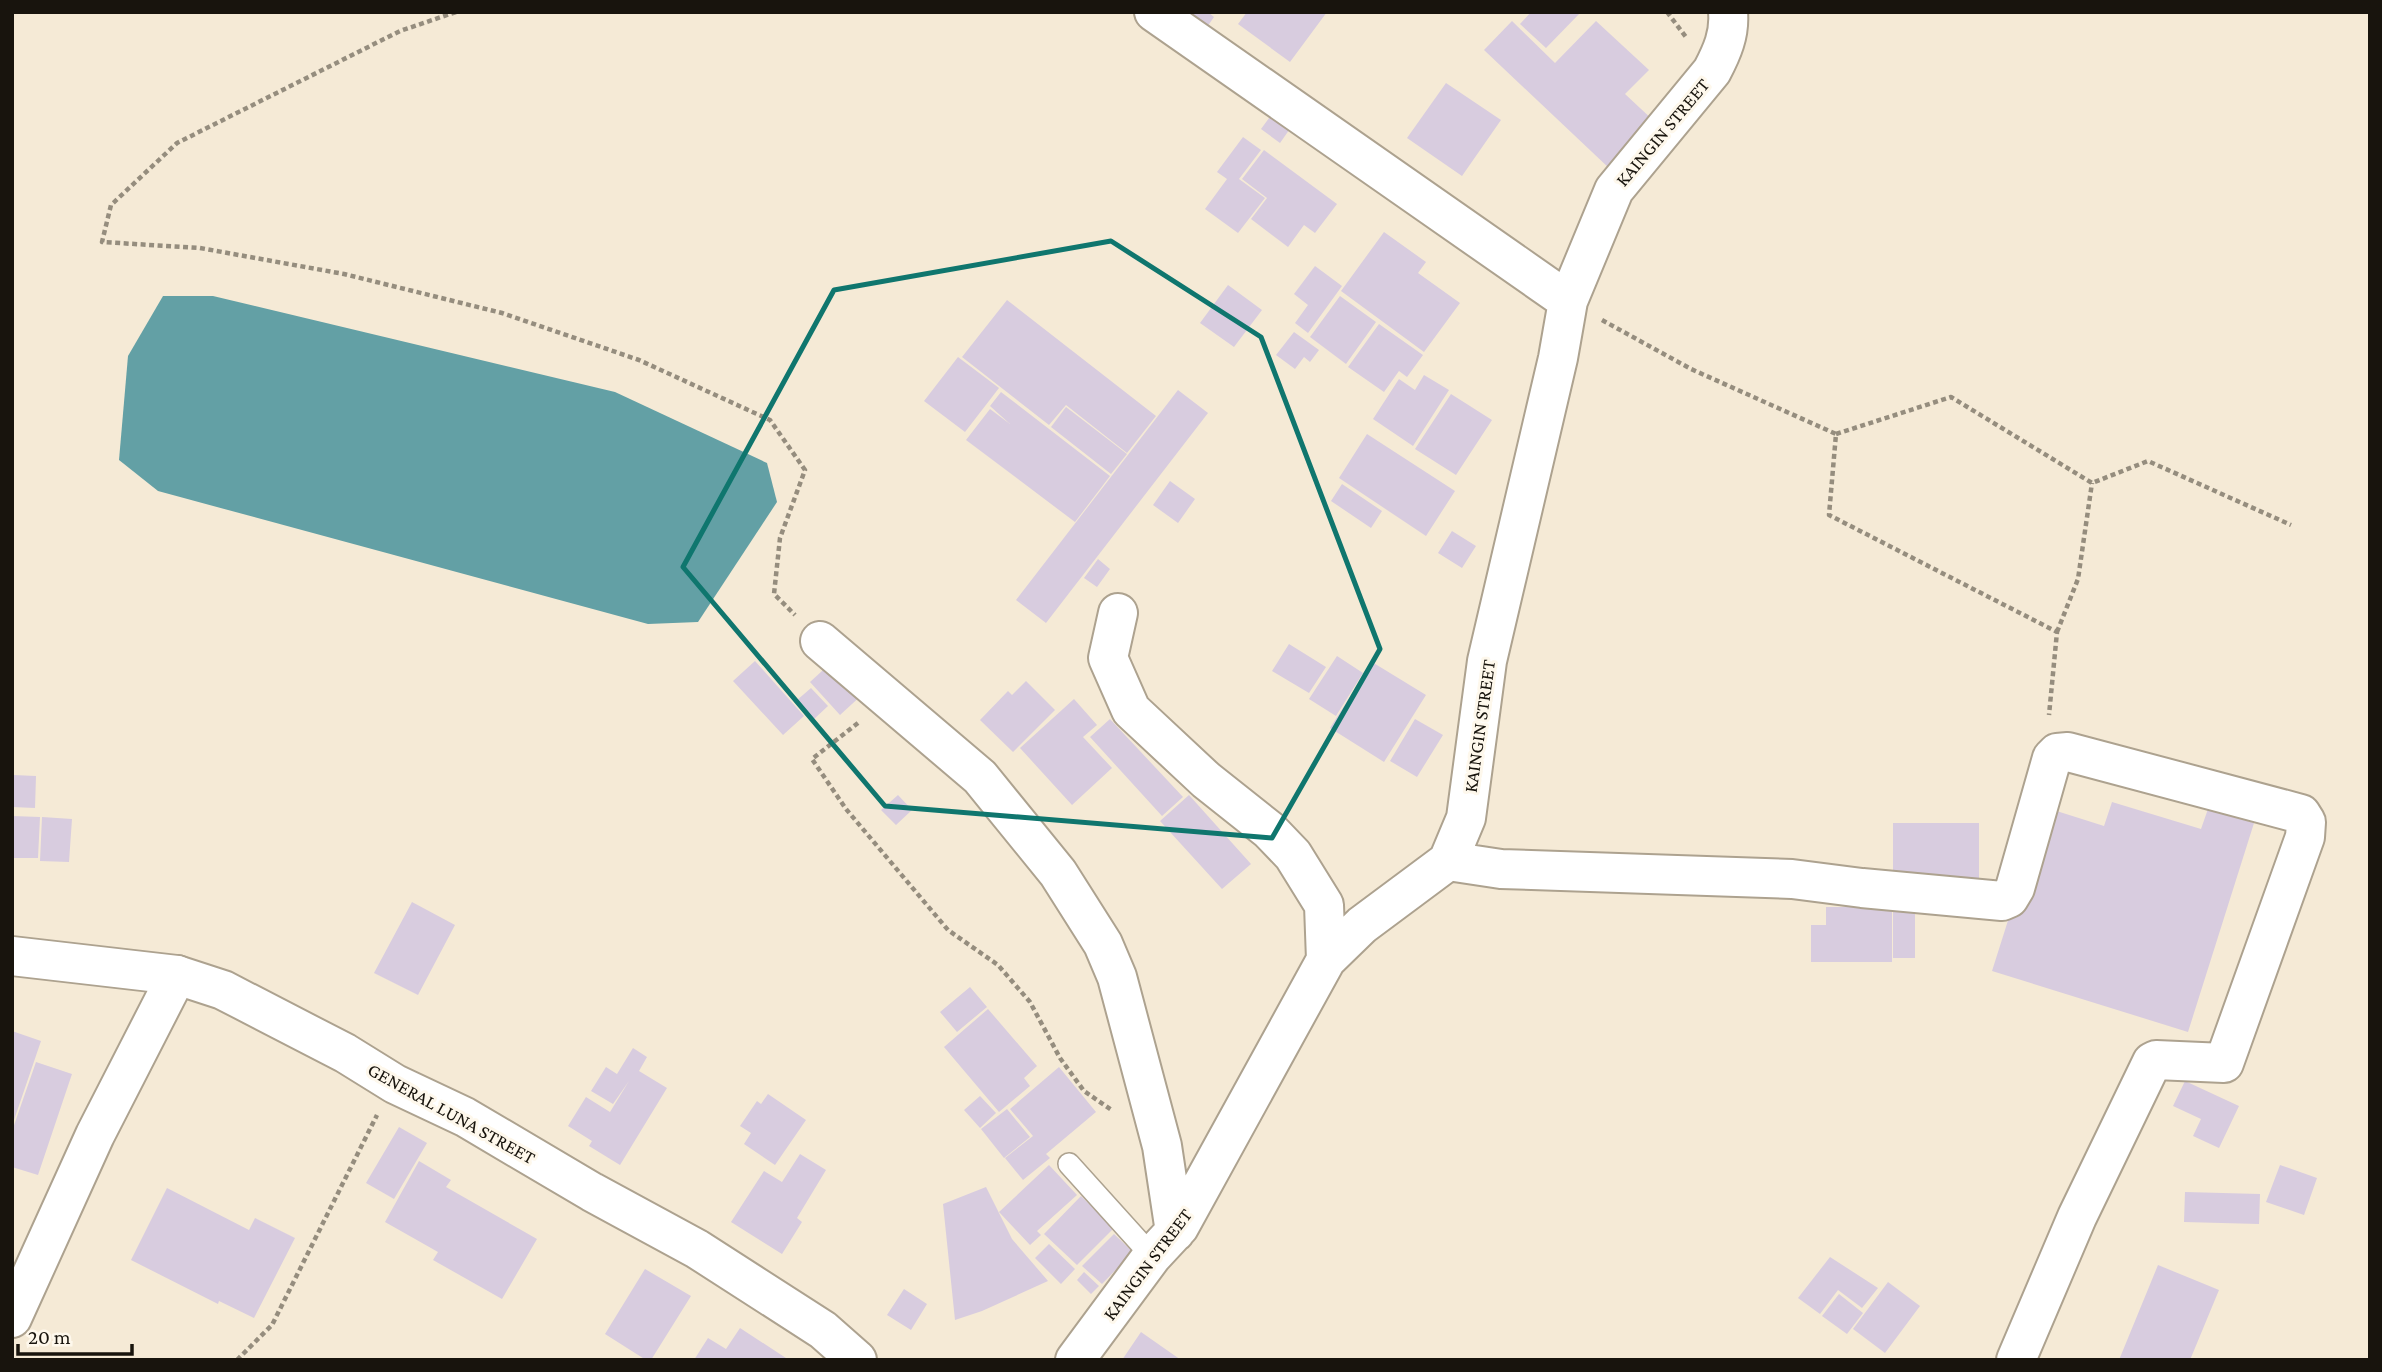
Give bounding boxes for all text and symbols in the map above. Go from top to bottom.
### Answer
street label: KAINGIN STREET [1611,74,1714,190]
street label: KAINGIN STREET [1460,658,1499,794]
street label: GENERAL LUNA STREET [364,1059,540,1169]
street label: KAINGIN STREET [1099,1204,1197,1324]
scale bar [18,1312,131,1356]
text: 20 m [28,1325,71,1349]

